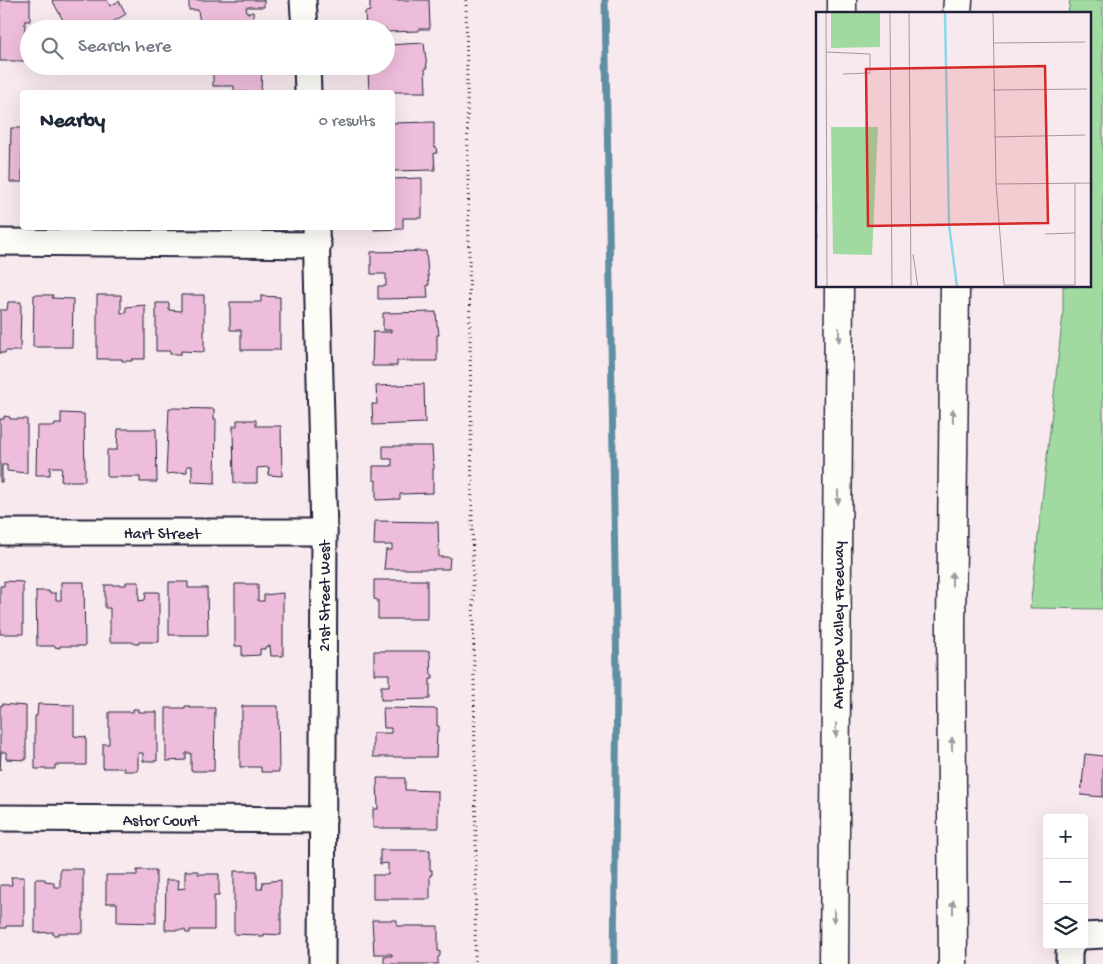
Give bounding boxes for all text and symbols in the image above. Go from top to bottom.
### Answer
inset map [816,12,1090,288]
search box [20,20,395,75]
icon: search [38,34,66,62]
text: Search here [78,36,172,59]
text: Nearby [40,110,105,135]
text: 0 results [319,113,375,132]
one-way arrow [835,327,843,343]
one-way arrow [949,408,957,424]
one-way arrow [834,490,842,506]
street label: Hart Street [124,526,202,545]
street label: 21st Street West [317,539,336,652]
street label: Antelope Valley Freeway [831,541,850,709]
one-way arrow [948,571,956,587]
one-way arrow [832,722,840,738]
one-way arrow [948,736,956,752]
street label: Astor Court [123,813,201,832]
map controls [1043,814,1088,949]
button: + [1043,814,1088,859]
button: − [1043,859,1088,904]
one-way arrow [949,899,957,915]
button: layers [1043,904,1088,949]
one-way arrow [830,908,838,924]

